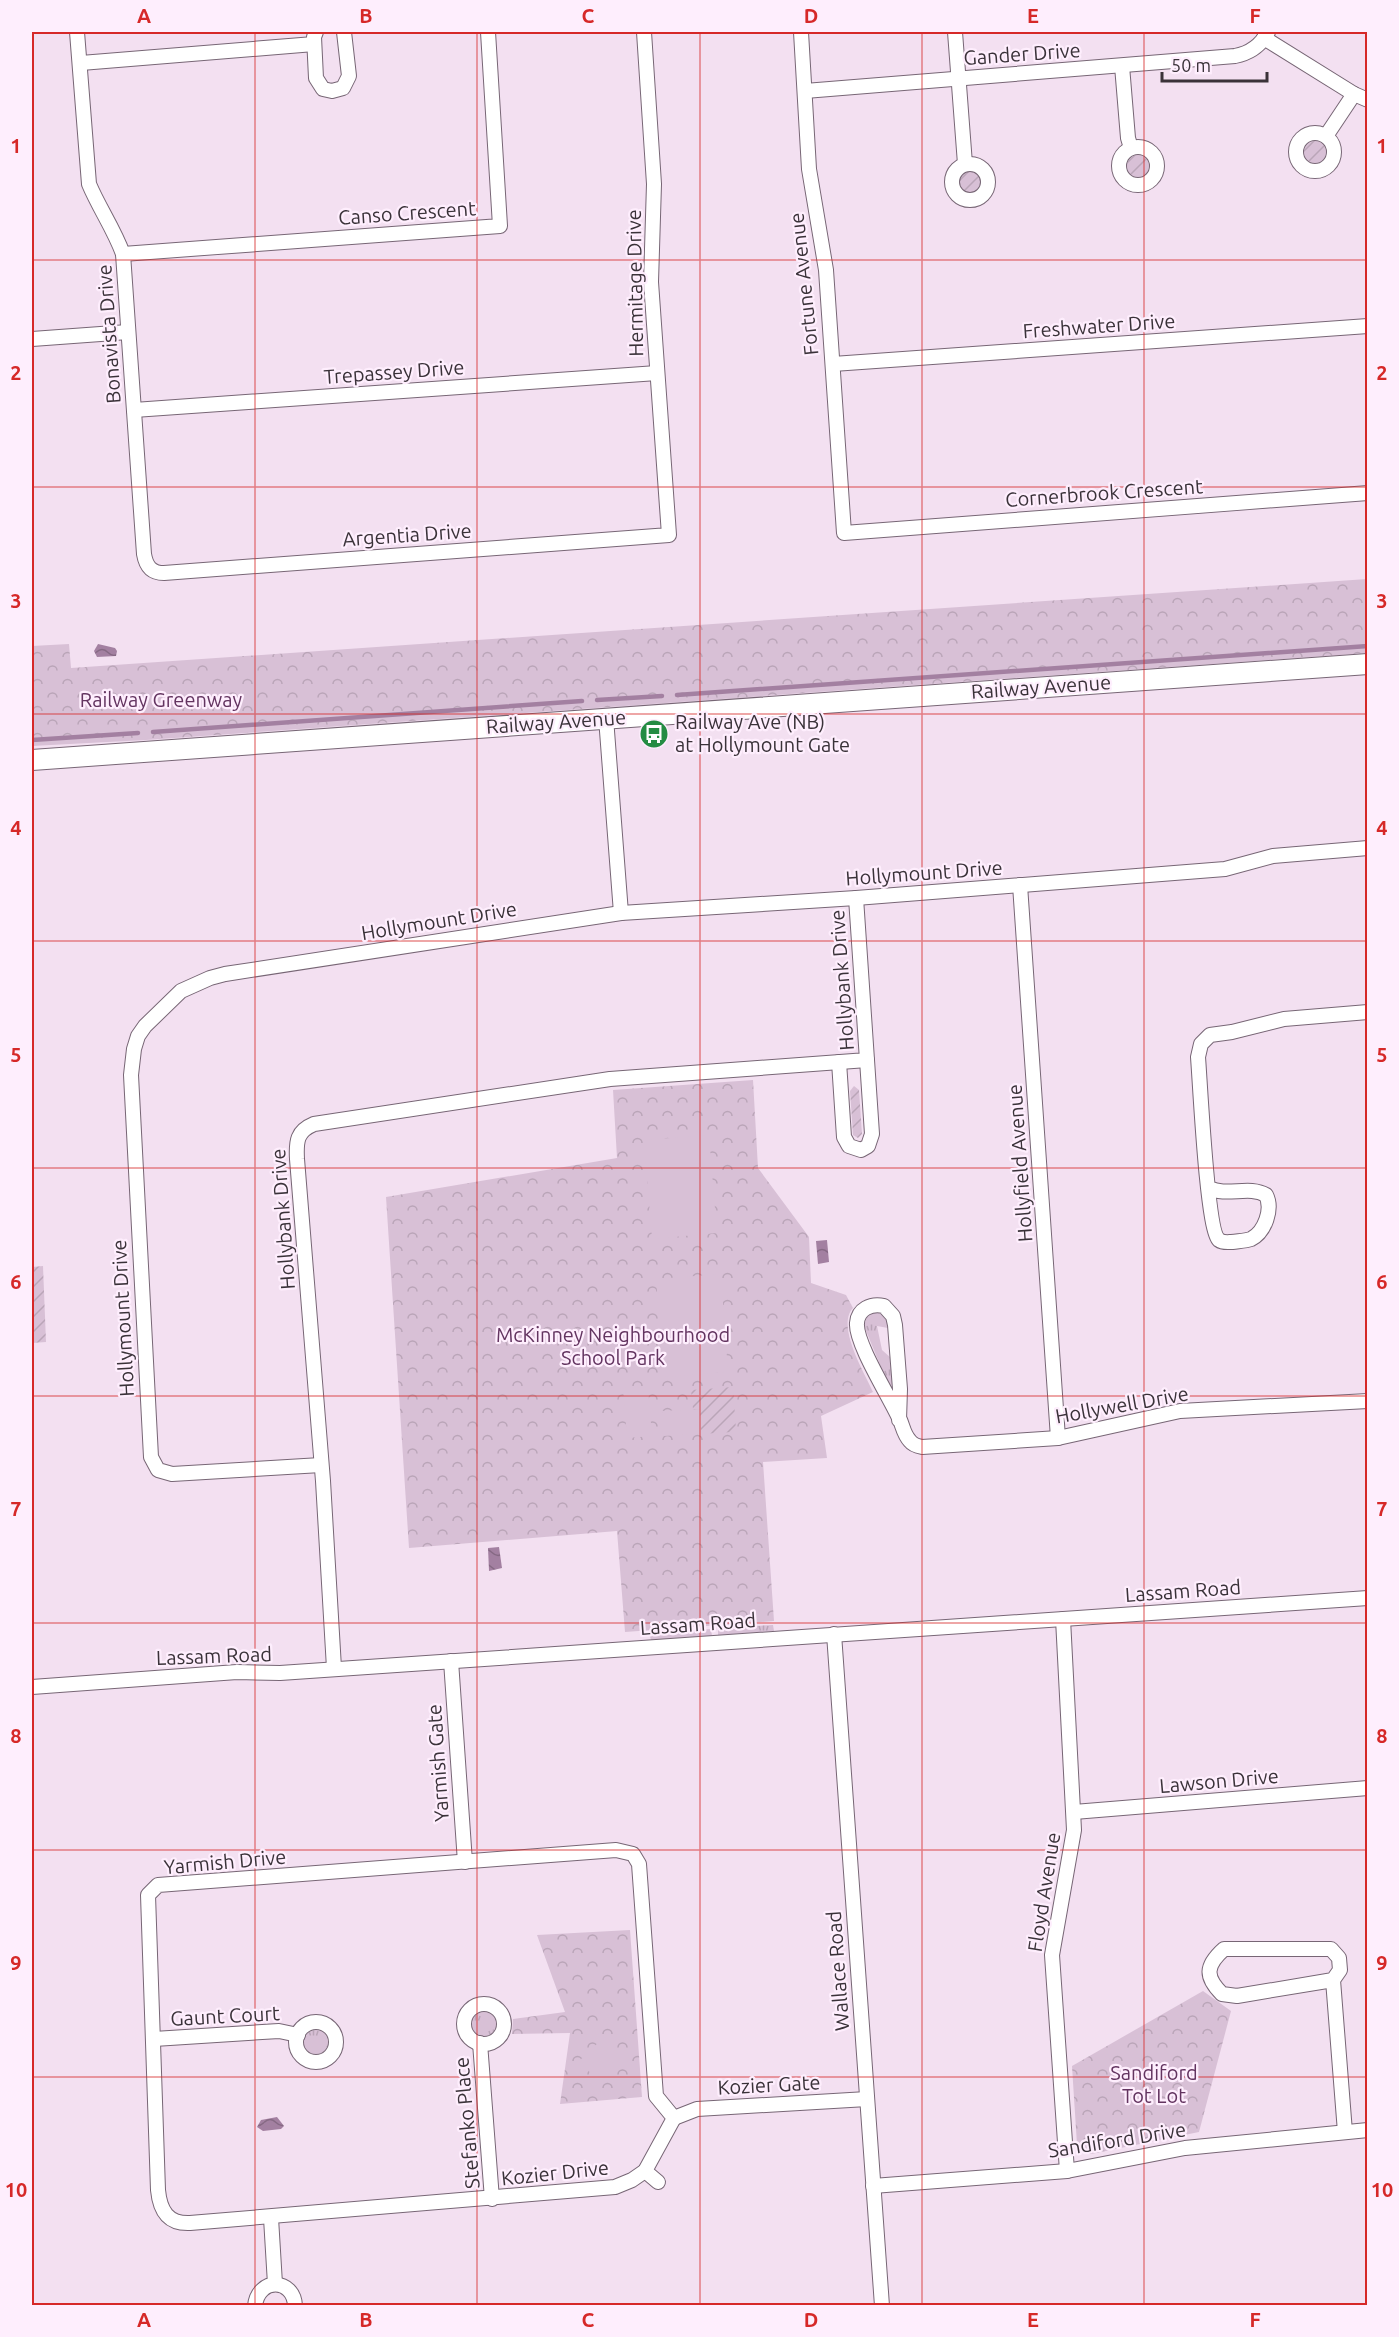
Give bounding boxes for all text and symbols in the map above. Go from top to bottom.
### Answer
text: A [137,4,151,27]
text: B [359,4,373,27]
text: C [582,4,595,27]
text: D [804,4,818,27]
text: E [1027,4,1039,27]
text: F [1249,4,1261,27]
street label: Gander Drive [963,38,1081,69]
scale bar [1162,45,1267,83]
text: 50 m [1171,55,1211,75]
text: 1 [10,134,22,157]
text: 1 [1376,134,1388,157]
street label: Canso Crescent [337,196,477,229]
street label: Hermitage Drive [622,209,647,357]
street label: Fortune Avenue [785,212,822,357]
street label: Bonavista Drive [92,264,125,404]
street label: Freshwater Drive [1022,309,1176,342]
street label: Trepassey Drive [323,355,465,388]
text: 2 [10,361,22,384]
text: 2 [1376,361,1388,384]
street label: Cornerbrook Crescent [1004,474,1204,511]
street label: Argentia Drive [342,519,472,550]
text: 3 [10,589,22,612]
text: 3 [1376,589,1388,612]
street label: Railway Avenue [970,670,1112,703]
park label: Railway Greenway [80,688,243,711]
street label: Railway Avenue [485,705,627,738]
place label: Railway Ave (NB) at Hollymount Gate [675,710,850,756]
bus stop icon: Railway Ave (NB) at Hollymount Gate [638,718,670,750]
text: 4 [10,816,22,839]
text: 4 [1376,816,1388,839]
street label: Hollymount Drive [845,856,1003,889]
street label: Hollymount Drive [359,897,518,944]
street label: Hollybank Drive [825,909,858,1051]
text: 5 [10,1043,22,1066]
text: 5 [1376,1043,1388,1066]
street label: Hollyfield Avenue [1003,1083,1036,1243]
street label: Hollybank Drive [266,1148,299,1290]
street label: Hollymount Drive [107,1239,138,1397]
text: 6 [10,1270,22,1293]
text: 6 [1376,1270,1388,1293]
park label: McKinney Neighbourhood School Park [496,1323,730,1369]
street label: Hollywell Drive [1053,1381,1190,1428]
text: 7 [10,1497,22,1520]
text: 7 [1376,1497,1388,1520]
street label: Lassam Road [1124,1575,1242,1606]
street label: Lassam Road [639,1608,757,1639]
street label: Lassam Road [156,1642,272,1669]
street label: Yarmish Gate [422,1703,453,1823]
text: 8 [10,1724,22,1747]
text: 8 [1376,1724,1388,1747]
street label: Lawson Drive [1158,1764,1280,1797]
street label: Floyd Avenue [1023,1831,1064,1953]
street label: Yarmish Drive [163,1845,287,1878]
street label: Wallace Road [822,1910,853,2032]
text: 9 [10,1951,22,1974]
text: 9 [1376,1951,1388,1974]
street label: Gaunt Court [170,2001,280,2030]
street label: Stefanko Place [449,2056,484,2190]
park label: Sandiford Tot Lot [1110,2061,1198,2107]
street label: Kozier Gate [717,2070,821,2099]
street label: Sandiford Drive [1046,2117,1187,2162]
street label: Kozier Drive [500,2155,610,2190]
text: 10 [5,2178,27,2201]
text: 10 [1371,2178,1393,2201]
text: A [137,2308,151,2331]
text: B [359,2308,373,2331]
text: C [582,2308,595,2331]
text: D [804,2308,818,2331]
text: E [1027,2308,1039,2331]
text: F [1249,2308,1261,2331]

